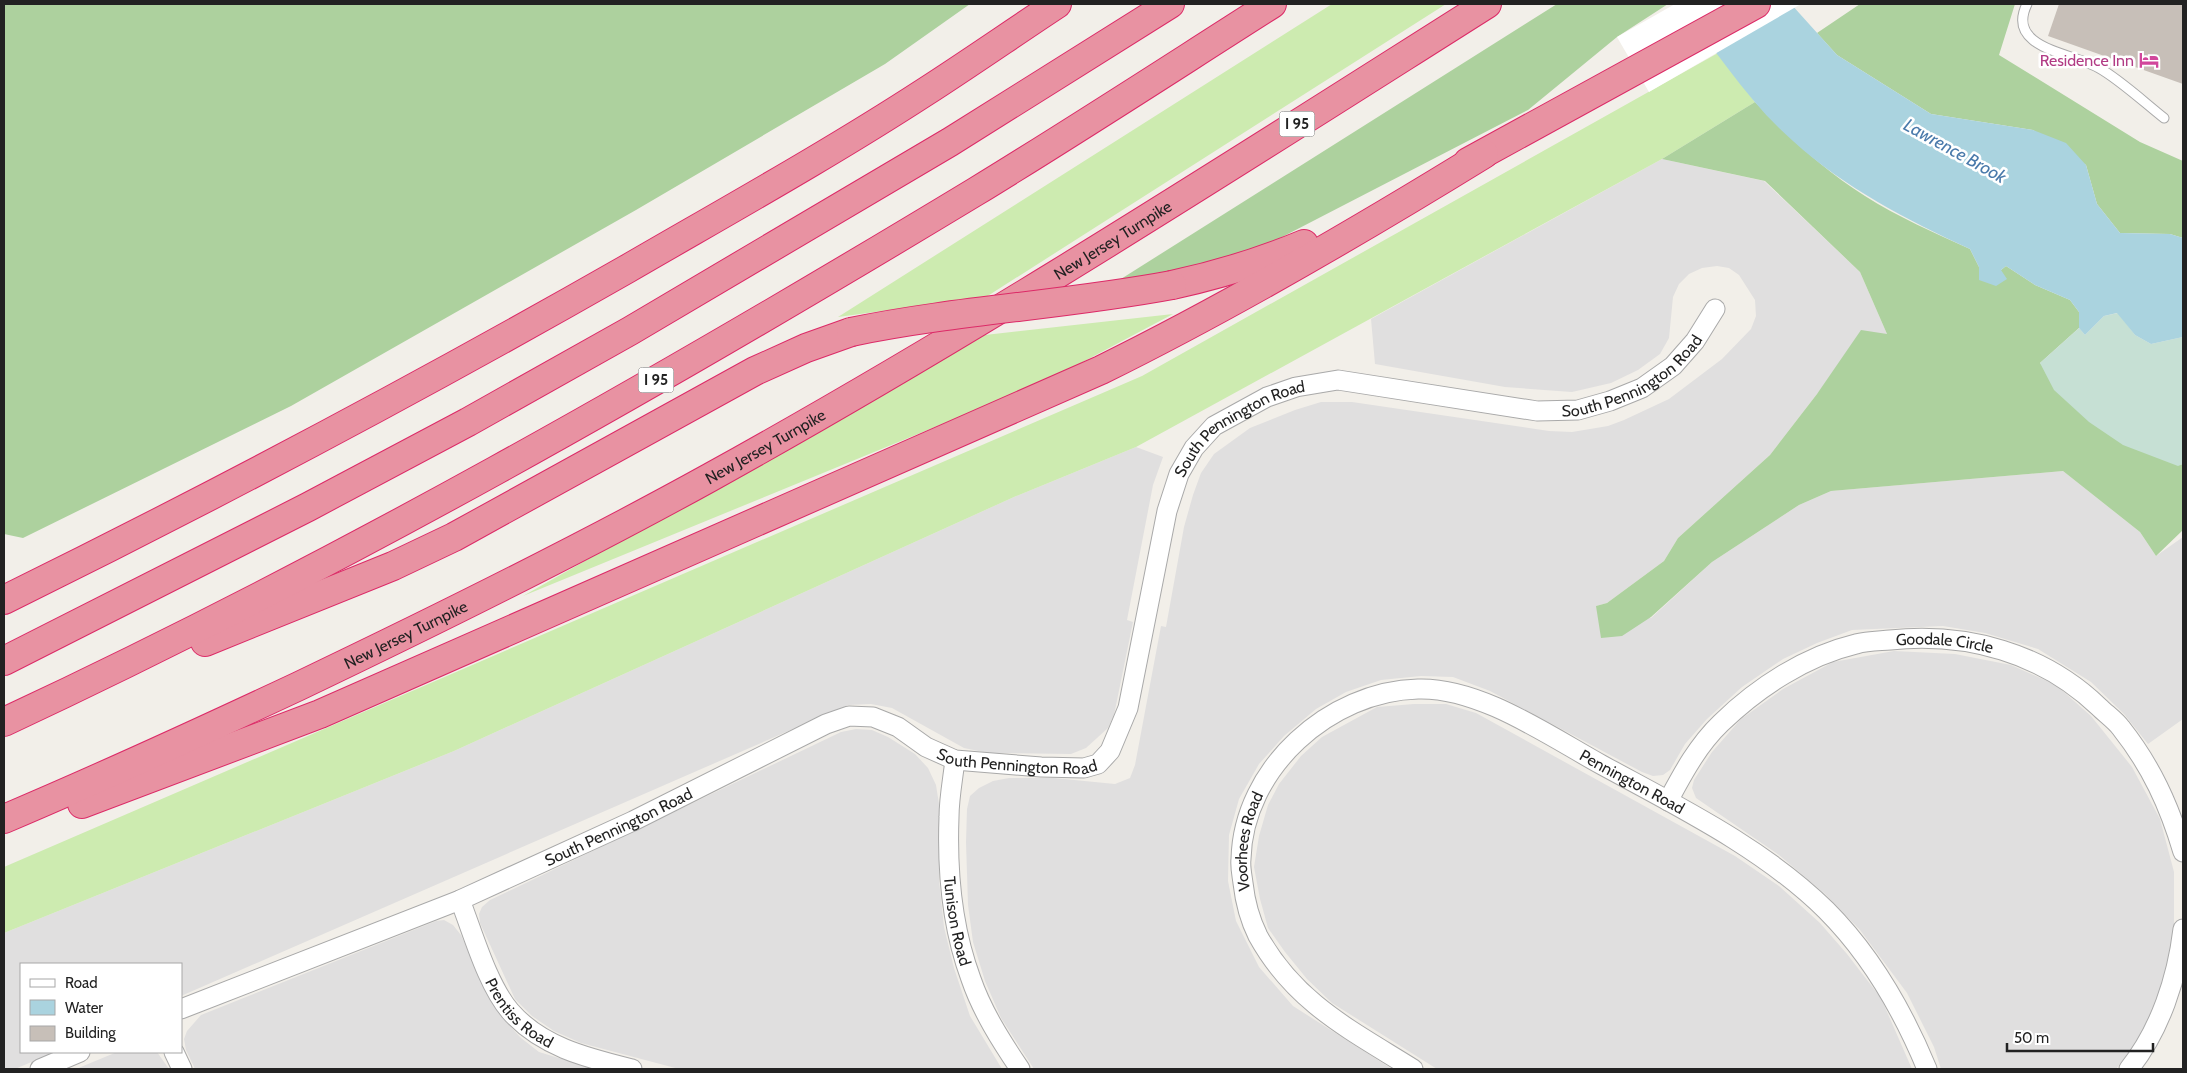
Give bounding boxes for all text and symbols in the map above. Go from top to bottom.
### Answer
hotel icon: Residence Inn [2138,49,2160,71]
place label: Residence Inn [2040,51,2134,70]
road number: I 95 [1280,112,1314,136]
water label: Lawrence Brook [1900,114,2011,189]
street label: New Jersey Turnpike [1050,196,1175,283]
street label: South Pennington Road [1561,331,1706,420]
road number: I 95 [638,368,674,392]
street label: South Pennington Road [1170,376,1306,480]
street label: New Jersey Turnpike [702,405,829,488]
street label: New Jersey Turnpike [341,596,470,673]
street label: Goodale Circle [1895,629,1995,657]
street label: South Pennington Road [934,744,1099,778]
street label: Pennington Road [1576,745,1688,818]
street label: South Pennington Road [541,783,695,870]
street label: Voorhees Road [1231,788,1267,892]
street label: Tunison Road [940,876,975,968]
legend [20,963,182,1053]
text: Road [65,974,98,992]
street label: Prentiss Road [482,975,557,1052]
text: Water [65,999,103,1017]
scale bar [2007,1020,2153,1052]
text: Building [65,1024,116,1042]
text: 50 m [2014,1029,2049,1047]

